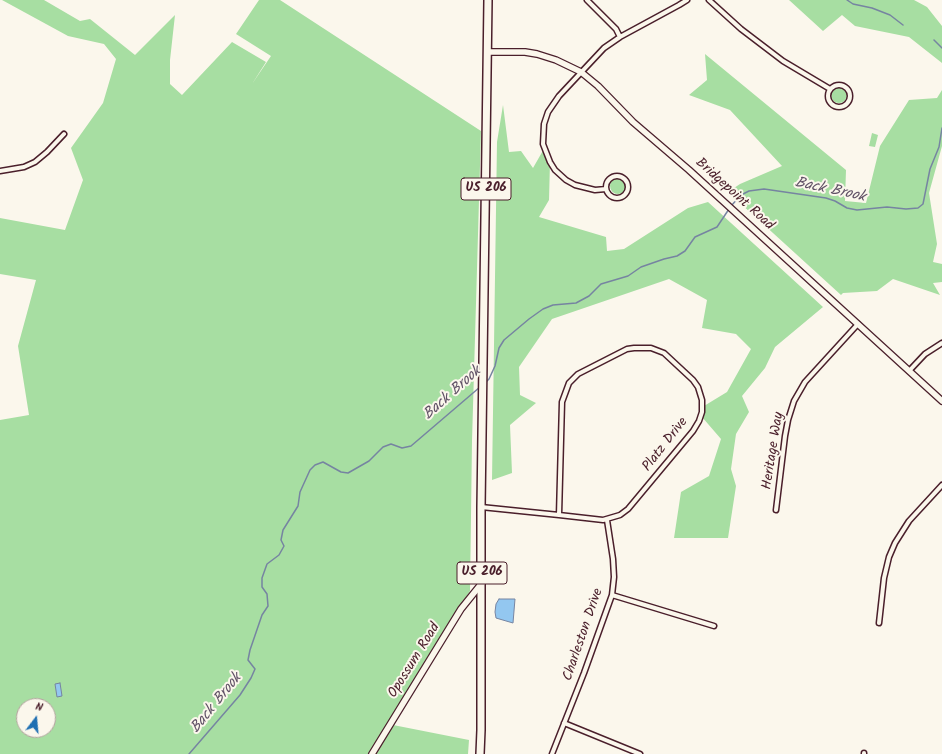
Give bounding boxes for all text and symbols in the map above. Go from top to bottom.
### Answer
street label: Bridgepoint Road [691,155,777,235]
water label: Back Brook [793,175,867,207]
road number: US 206 [461,178,511,200]
water label: Back Brook [420,363,486,425]
street label: Heritage Way [760,411,788,491]
street label: Platz Drive [640,415,692,475]
road number: US 206 [457,562,507,584]
street label: Charleston Drive [560,586,608,684]
street label: Opossum Road [385,620,445,702]
water label: Back Brook [188,671,246,737]
north arrow [16,698,56,738]
text: N [33,698,45,717]

